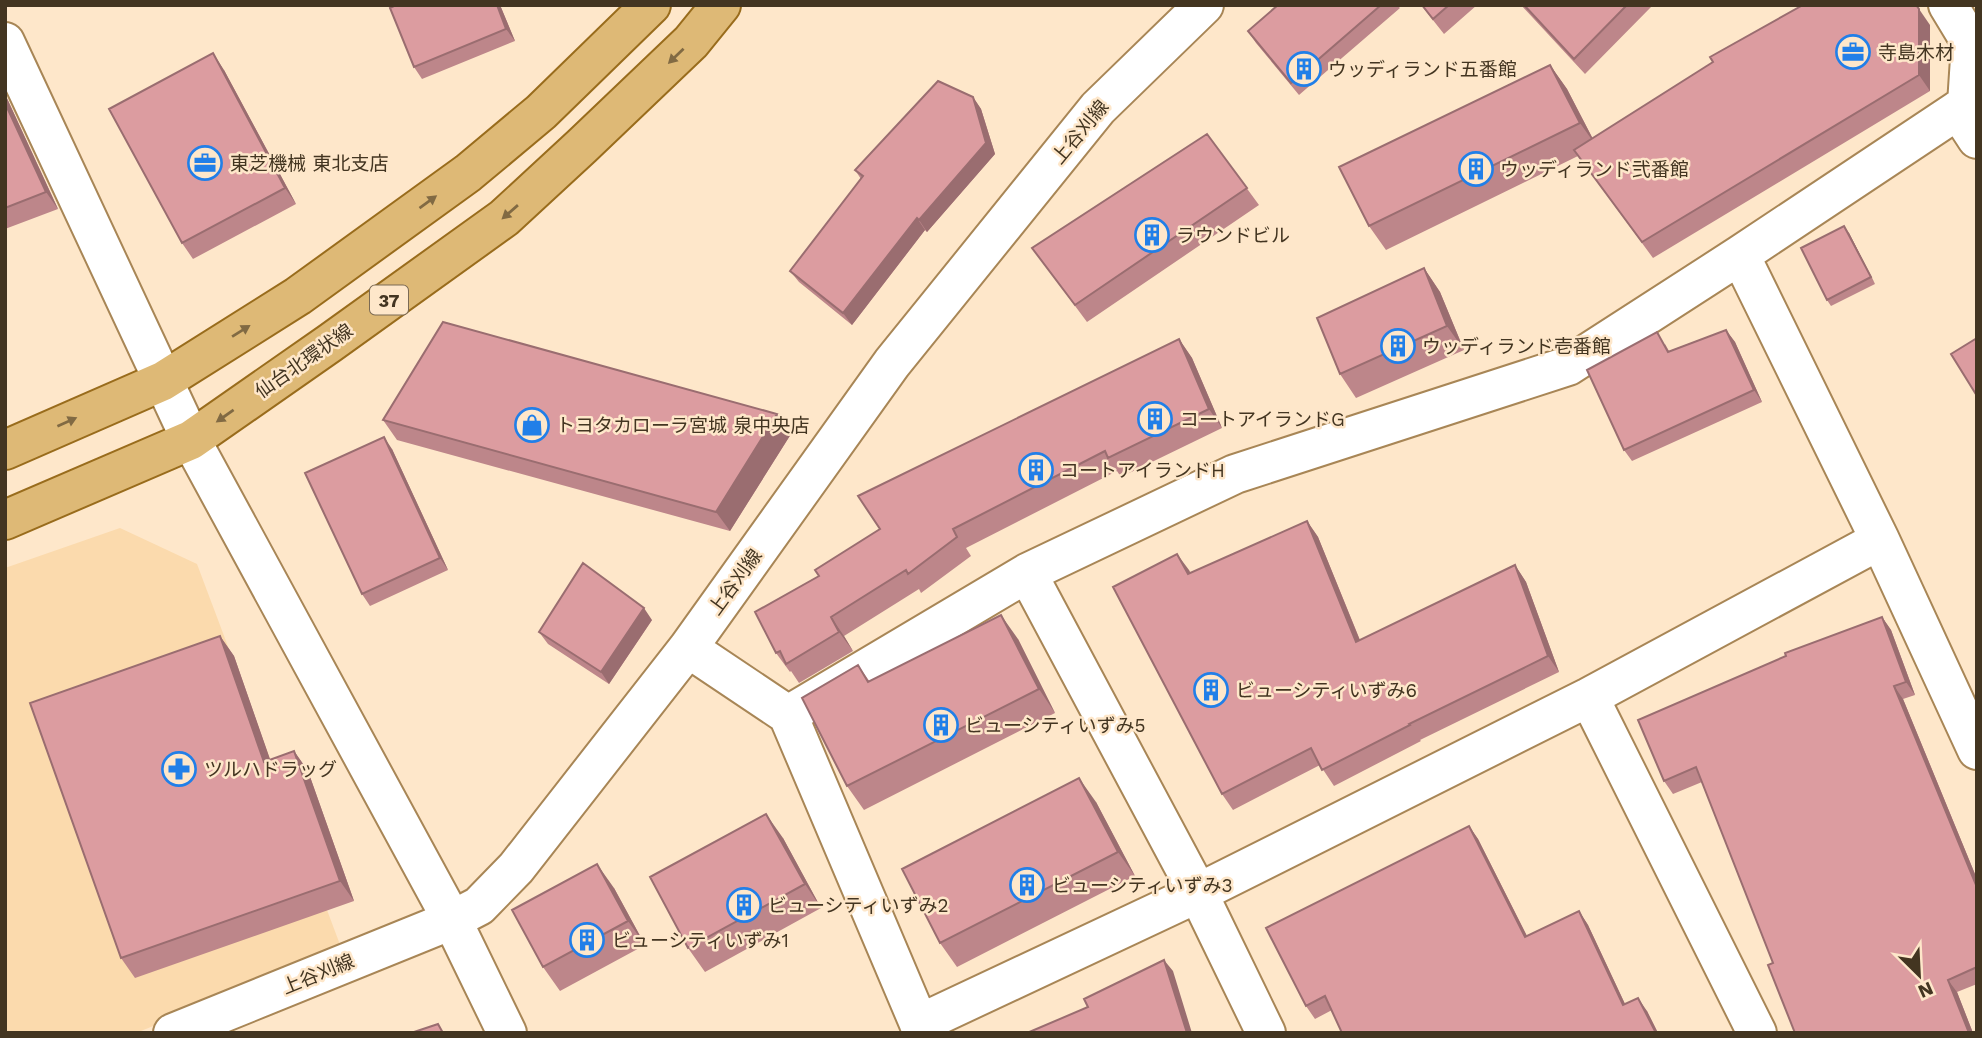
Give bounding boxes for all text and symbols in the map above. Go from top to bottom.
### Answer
office icon: 寺島木材 [1834,33,1872,71]
place label: 寺島木材 [1878,41,1954,64]
one-way arrow [667,48,684,65]
building icon: ウッディランド五番館 [1285,50,1323,88]
place label: ウッディランド五番館 [1328,58,1517,81]
street label: 上谷刈線 [1047,95,1113,169]
office icon: 東芝機械 東北支店 [186,144,224,182]
building icon: ウッディランド弐番館 [1457,150,1495,188]
place label: 東芝機械 東北支店 [230,152,388,175]
place label: ウッディランド弐番館 [1500,158,1689,181]
one-way arrow [419,195,437,209]
one-way arrow [501,204,518,219]
building icon: ラウンドビル [1133,216,1171,254]
place label: ラウンドビル [1176,224,1290,247]
road number: 37 [370,286,408,314]
street label: 仙台北環状線 [251,319,357,403]
one-way arrow [232,325,251,338]
building icon: ウッディランド壱番館 [1379,327,1417,365]
place label: ウッディランド壱番館 [1422,335,1611,358]
building icon: コートアイランドG [1136,400,1174,438]
shop icon: トヨタカローラ宮城 泉中央店 [513,406,551,444]
place label: コートアイランドG [1180,408,1345,431]
one-way arrow [216,409,234,423]
place label: トヨタカローラ宮城 泉中央店 [556,414,809,437]
one-way arrow [57,416,78,427]
building icon: コートアイランドH [1017,451,1055,489]
place label: コートアイランドH [1060,459,1225,482]
street label: 上谷刈線 [703,544,767,620]
building icon: ビューシティいずみ6 [1192,671,1230,709]
place label: ビューシティいずみ6 [1236,679,1417,702]
building icon: ビューシティいずみ5 [922,706,960,744]
place label: ビューシティいずみ5 [965,714,1146,737]
pharmacy icon: ツルハドラッグ [160,750,198,788]
place label: ツルハドラッグ [204,758,337,781]
building icon: ビューシティいずみ3 [1008,866,1046,904]
place label: ビューシティいずみ3 [1052,874,1233,897]
building icon: ビューシティいずみ2 [725,886,763,924]
place label: ビューシティいずみ2 [768,894,949,917]
building icon: ビューシティいずみ1 [568,921,606,959]
place label: ビューシティいずみ1 [612,929,789,952]
north arrow [1884,940,1954,1010]
street label: 上谷刈線 [278,949,358,999]
text: N [1915,977,1937,1003]

